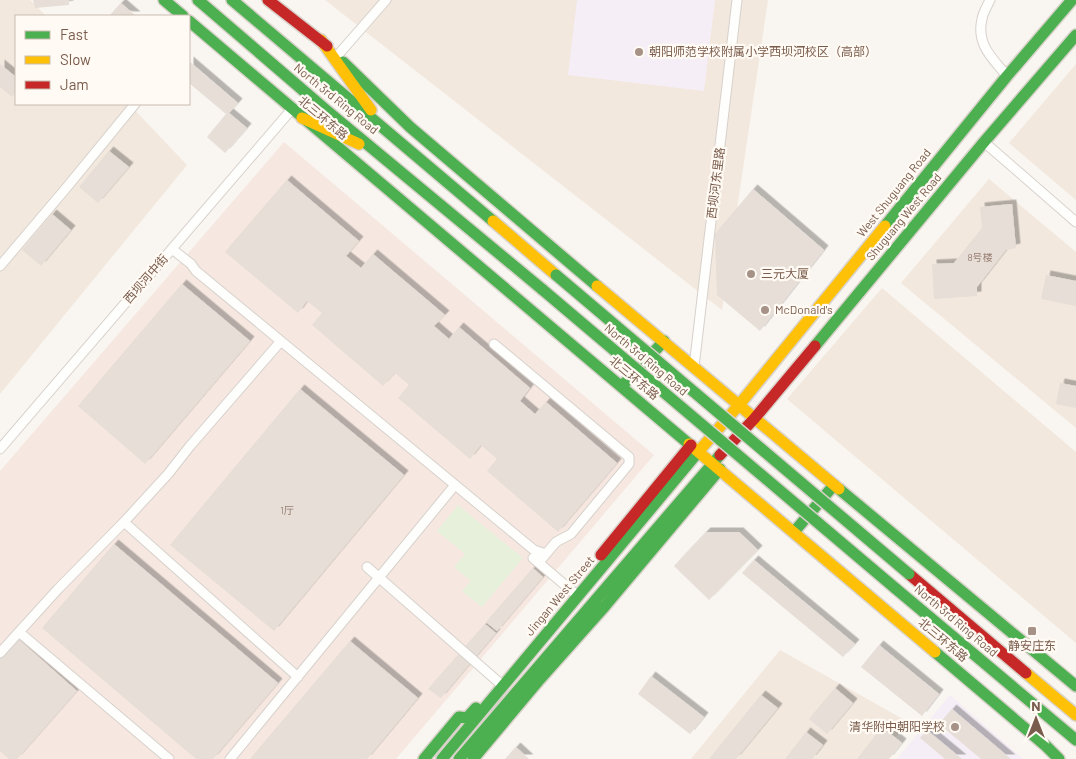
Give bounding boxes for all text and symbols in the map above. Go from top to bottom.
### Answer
legend [15,15,190,105]
text: Fast [60,25,88,43]
place label: 朝阳师范学校附属小学西坝河校区（高部） [649,44,877,58]
marker: 朝阳师范学校附属小学西坝河校区（高部） [633,46,645,58]
text: Slow [60,50,91,68]
street label: North 3rd Ring Road [292,60,381,136]
text: Jam [60,75,89,93]
street label: 北三环东路 [296,93,351,142]
street label: West Shuguang Road [853,145,933,239]
street label: 西坝河东里路 [704,146,726,219]
street label: Shuguang West Road [863,170,944,263]
street label: 西坝河中街 [120,251,170,306]
house number: 8号楼 [967,251,993,263]
place label: 三元大厦 [761,266,809,280]
marker: 三元大厦 [745,268,757,280]
place label: McDonald's [775,302,833,316]
marker: McDonald's [759,304,771,316]
street label: North 3rd Ring Road [602,320,691,398]
street label: 北三环东路 [607,353,662,402]
house number: 1厅 [280,504,294,516]
street label: Jingan West Street [522,553,597,638]
street label: North 3rd Ring Road [912,581,1001,659]
street label: 北三环东路 [916,615,971,664]
marker: 静安庄东 [1026,625,1038,637]
place label: 静安庄东 [1008,638,1056,652]
north arrow [1011,694,1061,744]
text: N [1031,697,1041,714]
place label: 清华附中朝阳学校 [849,719,945,733]
marker: 清华附中朝阳学校 [949,721,961,733]

